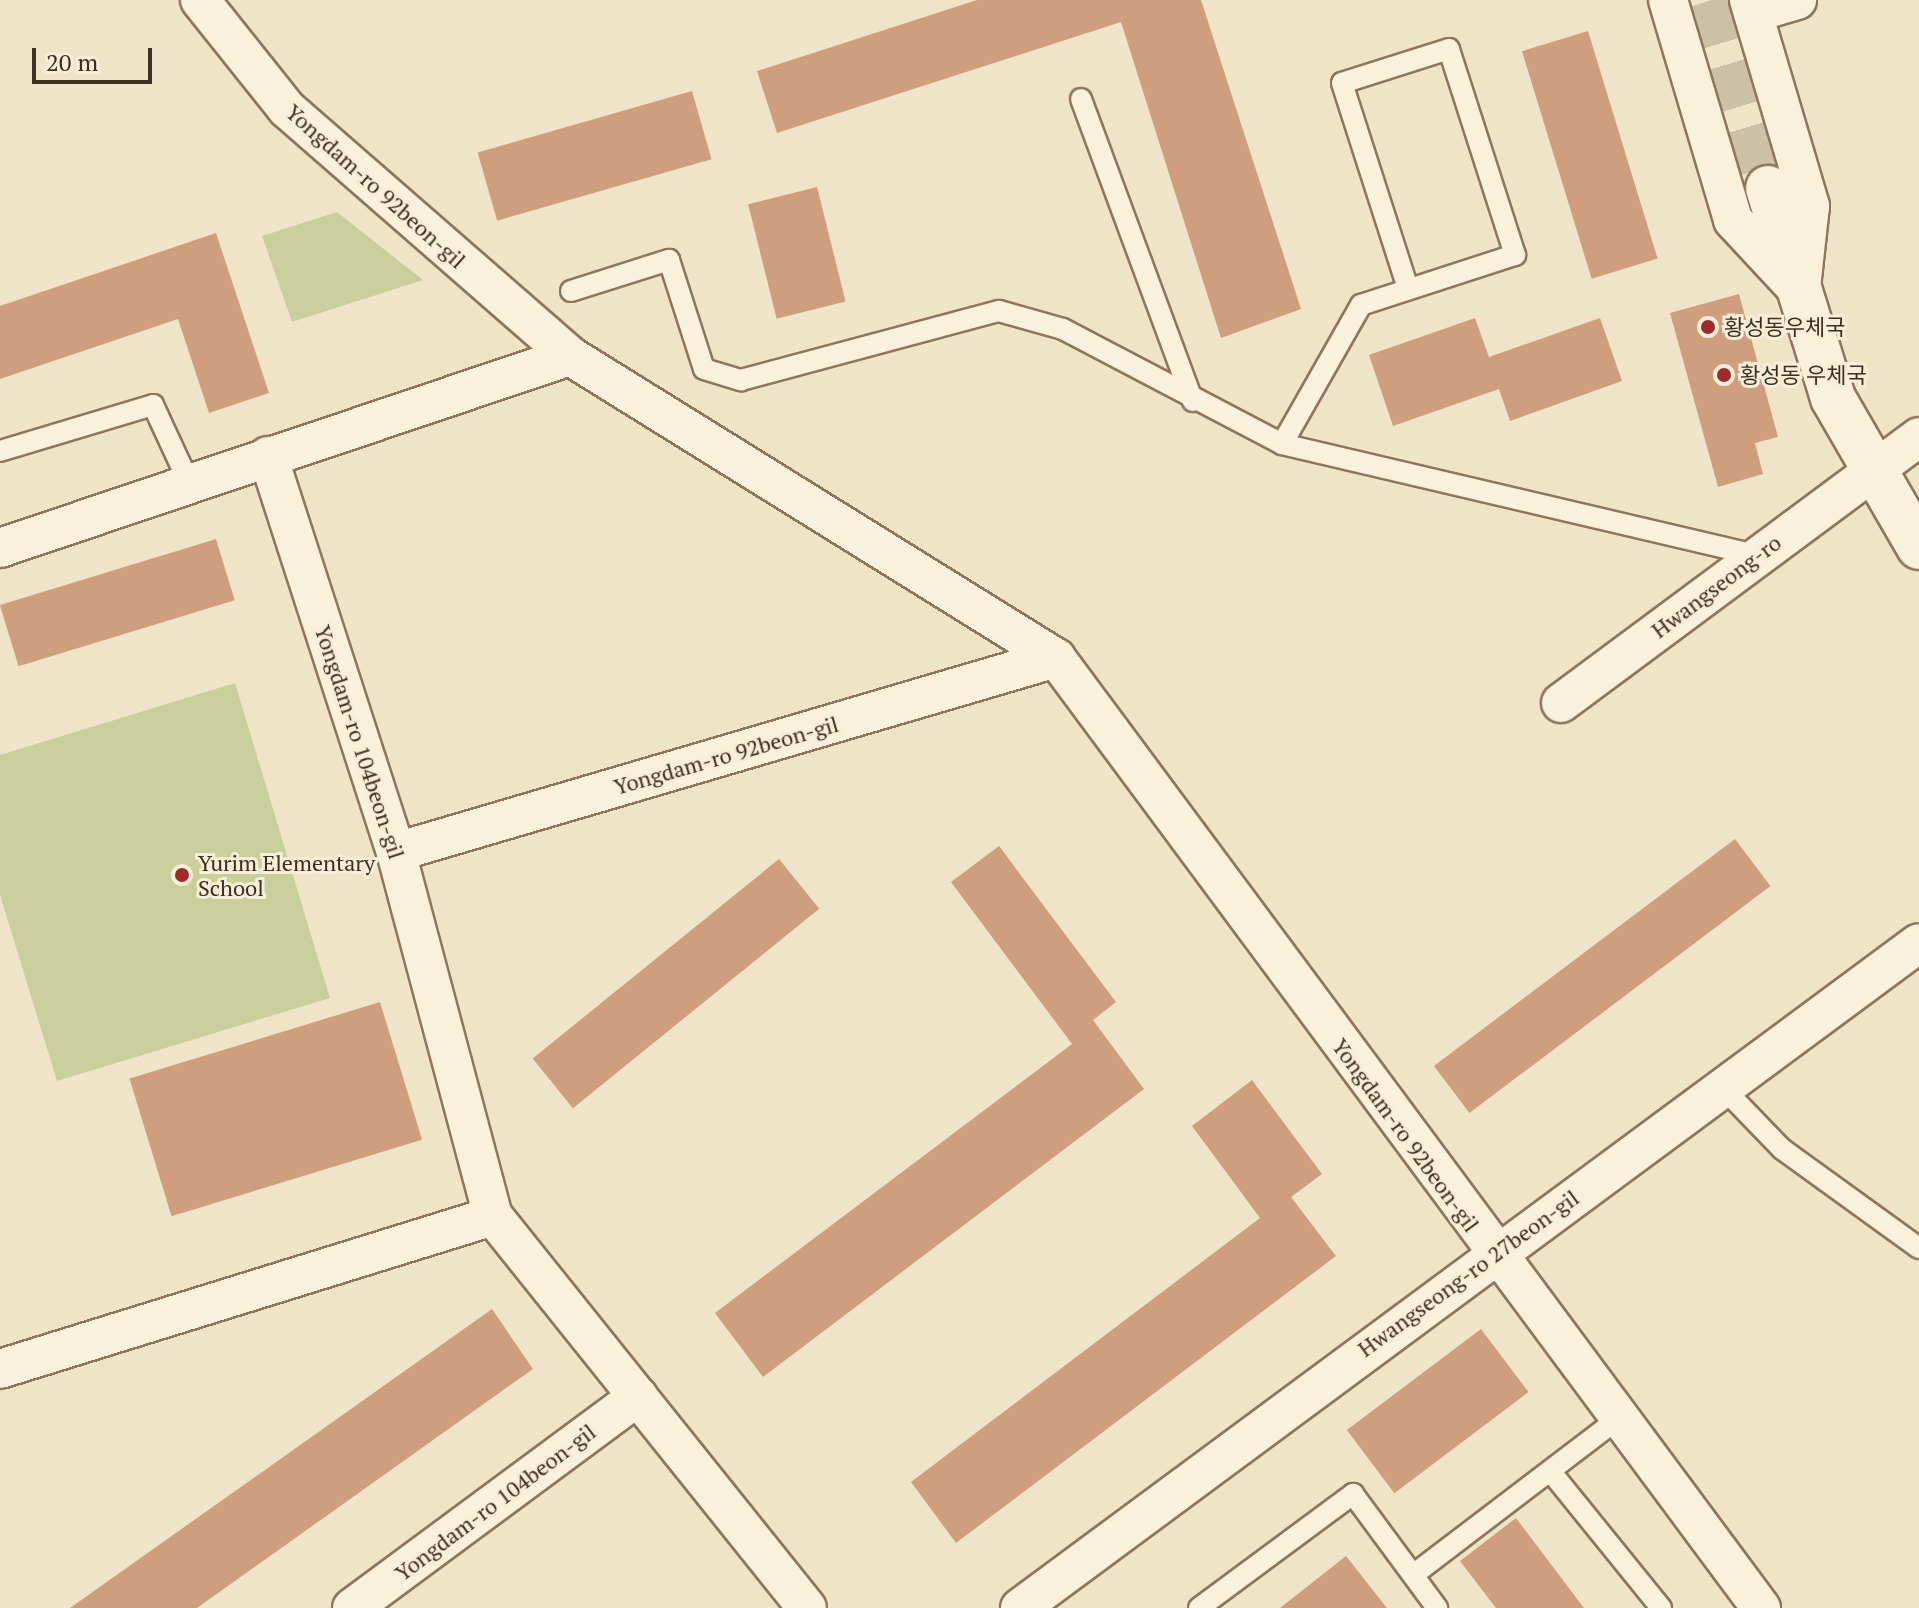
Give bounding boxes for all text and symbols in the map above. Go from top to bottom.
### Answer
scale bar [36,32,156,82]
text: 20 m [46,46,98,78]
street label: Yongdam-ro 92beon-gil [281,98,471,274]
place label: 황성동우체국 [1724,314,1845,340]
marker: 황성동우체국 [1699,318,1717,336]
place label: 황성동 우체국 [1740,362,1867,388]
marker: 황성동 우체국 [1715,366,1733,384]
street label: Hwangseong-ro [1646,529,1786,643]
street label: Yongdam-ro 104beon-gil [310,622,410,862]
street label: Yongdam-ro 92beon-gil [611,710,841,800]
place label: Yurim Elementary School [198,849,375,900]
marker: Yurim Elementary School [173,866,191,884]
street label: Yongdam-ro 92beon-gil [1327,1033,1485,1237]
street label: Hwangseong-ro 27beon-gil [1352,1184,1584,1362]
street label: Yongdam-ro 104beon-gil [390,1418,600,1586]

